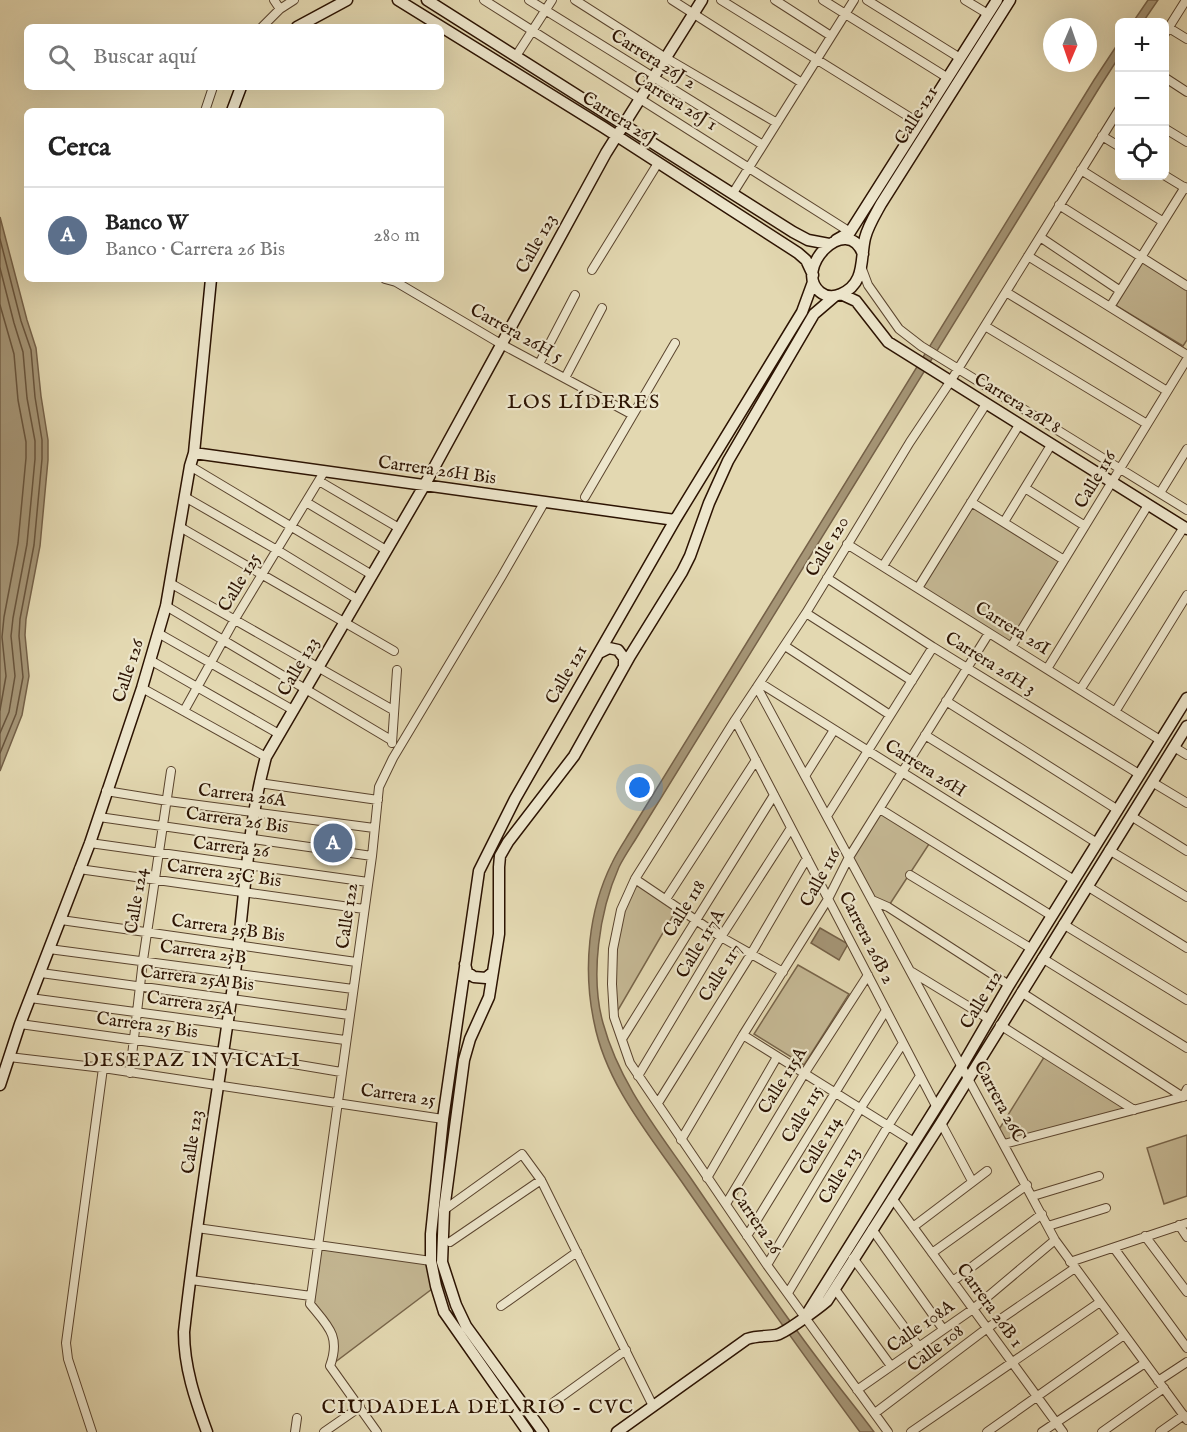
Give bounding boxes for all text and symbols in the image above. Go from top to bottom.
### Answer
north arrow [1043,18,1097,72]
map controls [1115,18,1169,180]
button: + [1115,18,1169,72]
search box [24,24,444,90]
street label: Carrera 26J 2 [606,25,700,95]
icon: search [45,41,78,74]
text: Buscar aquí [93,43,196,71]
street label: Carrera 26J 1 [629,67,721,137]
button: − [1115,72,1169,126]
street label: Calle 121 [890,83,944,149]
street label: Carrera 26J [577,87,661,151]
button: locate [1115,126,1169,180]
text: Cerca [48,131,110,164]
text: Banco W [105,209,188,237]
street label: Calle 123 [511,210,563,278]
text: A [61,223,74,248]
text: 280 m [373,223,420,248]
text: Banco · Carrera 26 Bis [105,237,285,262]
street label: Carrera 26H 5 [466,299,567,369]
street label: Carrera 26P 8 [969,368,1065,440]
district label: LOS LÍDERES [507,390,661,415]
street label: Calle 116 [1070,446,1122,513]
street label: Carrera 26H Bis [377,451,497,491]
street label: Calle 120 [801,513,855,581]
street label: Calle 125 [214,549,267,616]
street label: Carrera 26I [970,597,1054,661]
street label: Carrera 26H 3 [940,627,1040,701]
street label: Calle 123 [273,633,325,701]
street label: Calle 126 [108,636,150,706]
street label: Calle 121 [541,641,593,709]
street label: Carrera 26H [880,735,970,803]
your location [625,773,654,802]
street label: Carrera 26A [197,779,288,813]
street label: Carrera 26 Bis [184,802,290,840]
pin: A [314,820,352,866]
street label: Carrera 26 [192,832,271,864]
street label: Calle 116 [796,844,847,911]
street label: Carrera 25C Bis [165,855,283,893]
street label: Calle 124 [120,866,154,936]
street label: Calle 118 [659,876,711,942]
street label: Calle 122 [332,882,364,950]
street label: Carrera 26B 2 [833,888,899,988]
street label: Calle 117A [672,906,730,982]
street label: Carrera 25B Bis [170,910,286,948]
street label: Carrera 25B [158,936,248,970]
street label: Calle 117 [695,940,747,1006]
street label: Carrera 25A Bis [139,961,255,997]
street label: Calle 112 [956,966,1008,1034]
street label: Carrera 25A [145,987,236,1022]
street label: Carrera 25 Bis [95,1007,199,1045]
street label: Calle 115A [754,1044,812,1118]
district label: DESEPAZ INVICALI [83,1048,301,1073]
street label: Carrera 26C [968,1057,1030,1147]
street label: Carrera 25 [359,1079,437,1113]
street label: Calle 115 [778,1083,828,1147]
street label: Calle 123 [177,1108,209,1176]
street label: Calle 114 [794,1112,848,1180]
street label: Calle 113 [814,1143,866,1209]
street label: Carrera 26 [724,1183,786,1259]
street label: Carrera 26B 1 [951,1259,1027,1353]
street label: Calle 108A [883,1296,959,1358]
street label: Calle 108 [903,1321,969,1377]
district label: CIUDADELA DEL RIO - CVC [321,1395,635,1420]

